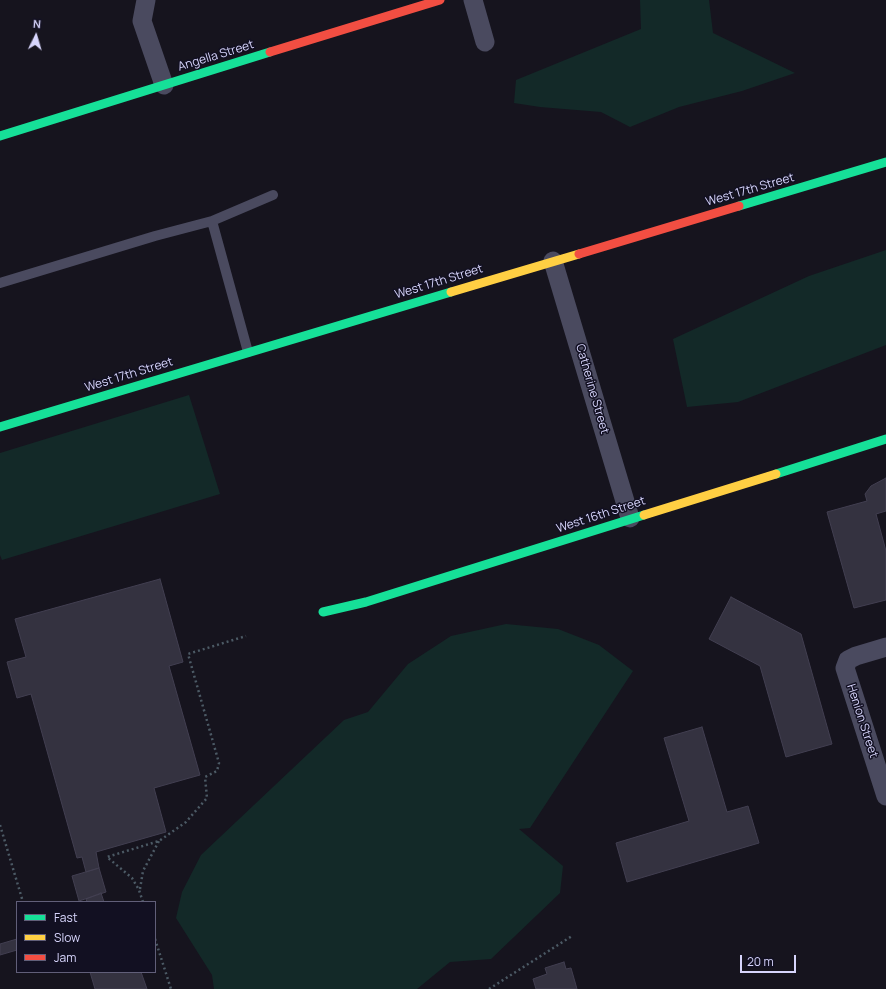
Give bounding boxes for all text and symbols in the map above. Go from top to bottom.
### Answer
north arrow [16,16,56,56]
text: N [32,16,42,31]
street label: Angella Street [176,38,256,74]
street label: West 17th Street [704,170,796,210]
street label: West 17th Street [393,262,485,302]
street label: Catherine Street [572,342,612,436]
street label: West 17th Street [83,355,175,395]
street label: West 16th Street [555,494,647,536]
street label: Henion Street [843,682,881,760]
legend [16,901,156,973]
text: Fast [54,909,78,926]
text: Slow [54,929,80,946]
scale bar [742,947,798,973]
text: Jam [54,949,76,966]
text: 20 m [747,953,774,970]

